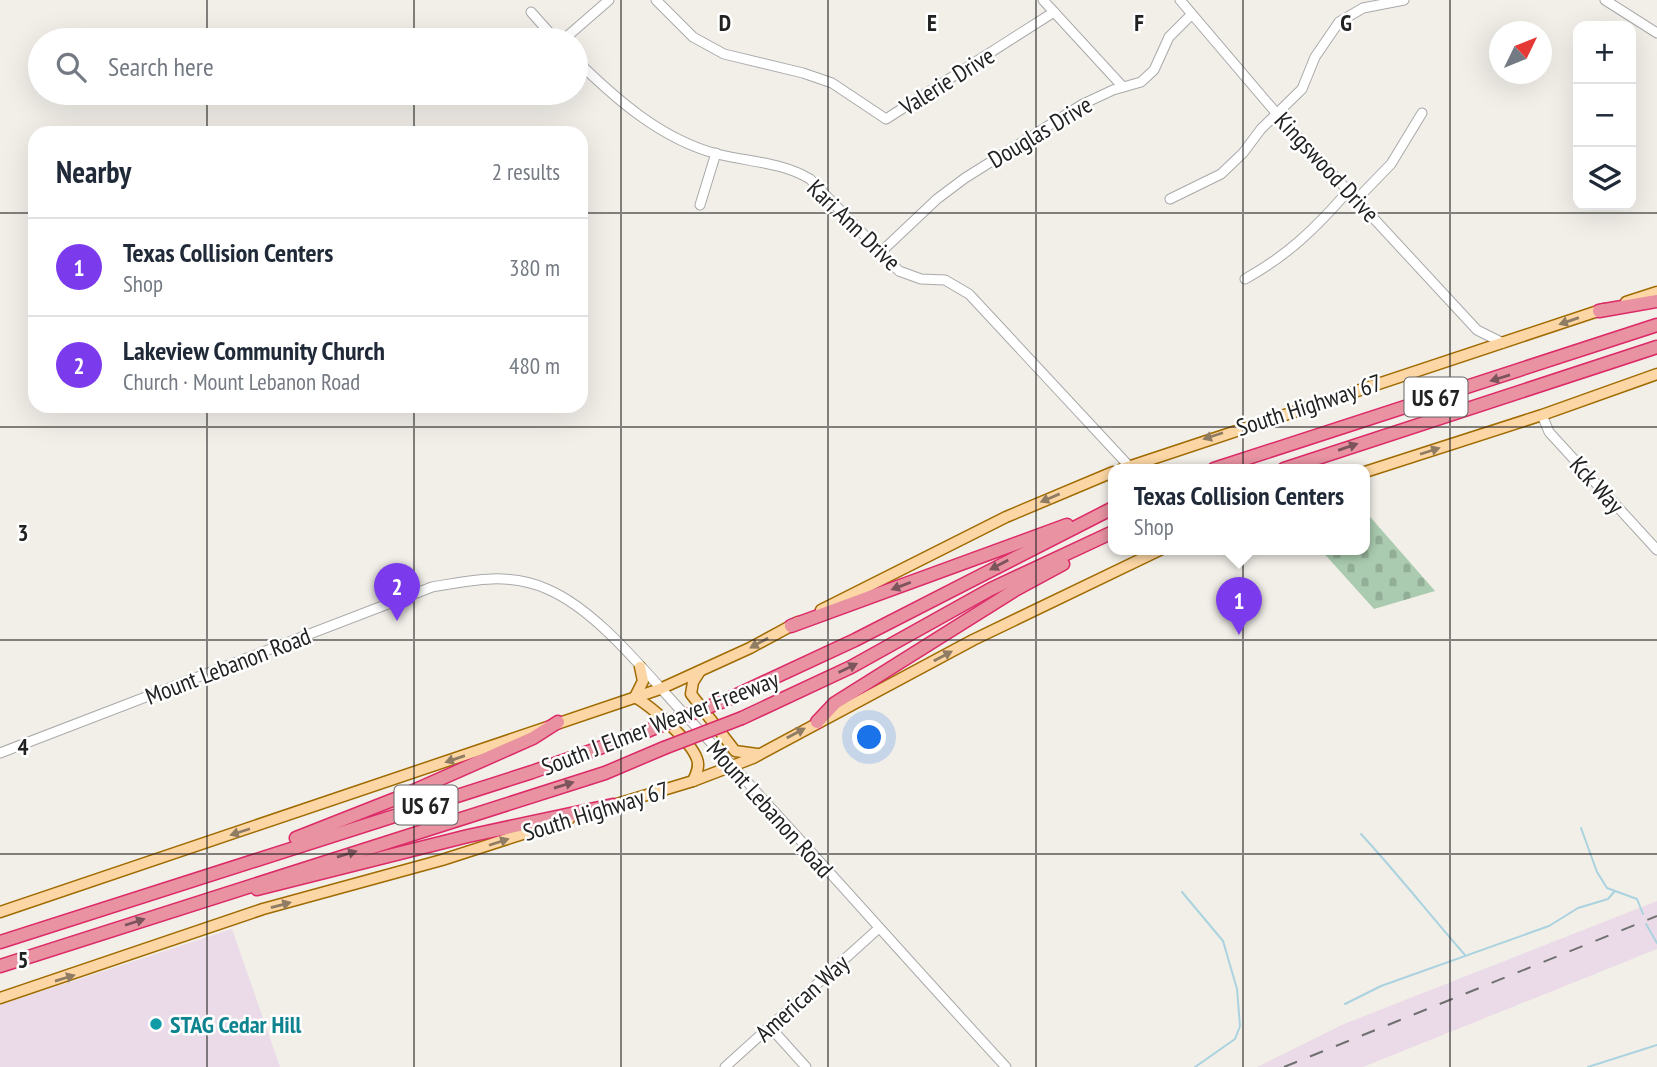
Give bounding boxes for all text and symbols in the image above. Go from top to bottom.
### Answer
text: D [719,8,731,37]
text: E [927,8,937,37]
text: F [1134,8,1144,37]
text: G [1340,8,1352,37]
north arrow [1489,21,1552,84]
map controls [1573,21,1636,210]
button: + [1573,21,1636,84]
search box [28,28,588,105]
street label: Valerie Drive [893,40,1000,123]
icon: search [52,48,90,86]
text: Search here [108,50,214,83]
button: − [1573,84,1636,147]
street label: Douglas Drive [982,89,1098,175]
street label: Kingswood Drive [1268,105,1386,229]
button: layers [1573,147,1636,210]
text: Nearby [56,152,131,191]
text: 2 results [492,157,560,186]
street label: Kari Ann Drive [801,173,907,277]
text: Texas Collision Centers [123,236,333,269]
text: 1 [74,253,85,282]
text: 380 m [509,253,560,282]
text: Shop [123,269,163,298]
one-way arrow [1558,316,1579,327]
text: Lakeview Community Church [123,334,385,367]
text: 2 [74,351,85,380]
text: 480 m [509,351,560,380]
text: Church · Mount Lebanon Road [123,367,360,396]
street label: South Highway 67 [1232,367,1386,443]
one-way arrow [1489,373,1510,383]
road number: US 67 [1404,378,1468,416]
one-way arrow [1202,431,1223,442]
one-way arrow [1338,441,1359,452]
one-way arrow [1420,445,1441,456]
street label: Kck Way [1563,450,1631,520]
popup [1108,464,1370,555]
text: Texas Collision Centers [1134,479,1344,512]
one-way arrow [1039,493,1060,504]
text: Shop [1134,512,1174,541]
text: 3 [18,518,29,547]
one-way arrow [989,559,1008,571]
pin: 2 [374,563,420,621]
pin: 1 [1216,577,1262,635]
one-way arrow [891,580,912,591]
street label: Mount Lebanon Road [141,620,315,712]
one-way arrow [749,637,768,649]
one-way arrow [933,651,953,663]
one-way arrow [838,663,858,674]
street label: South J Elmer Weaver Freeway [537,664,783,782]
your location [852,720,886,754]
one-way arrow [786,728,806,739]
text: 4 [18,732,29,761]
street label: Mount Lebanon Road [700,734,840,884]
one-way arrow [444,754,465,765]
street label: South Highway 67 [519,774,673,848]
one-way arrow [554,780,575,790]
road number: US 67 [394,786,458,824]
one-way arrow [229,827,250,838]
one-way arrow [489,836,510,847]
one-way arrow [337,848,358,858]
one-way arrow [270,899,291,909]
one-way arrow [124,916,145,927]
text: 5 [18,945,29,974]
street label: American Way [749,948,855,1048]
one-way arrow [55,972,76,982]
place label: STAG Cedar Hill [170,1009,302,1040]
marker: STAG Cedar Hill [148,1016,164,1032]

